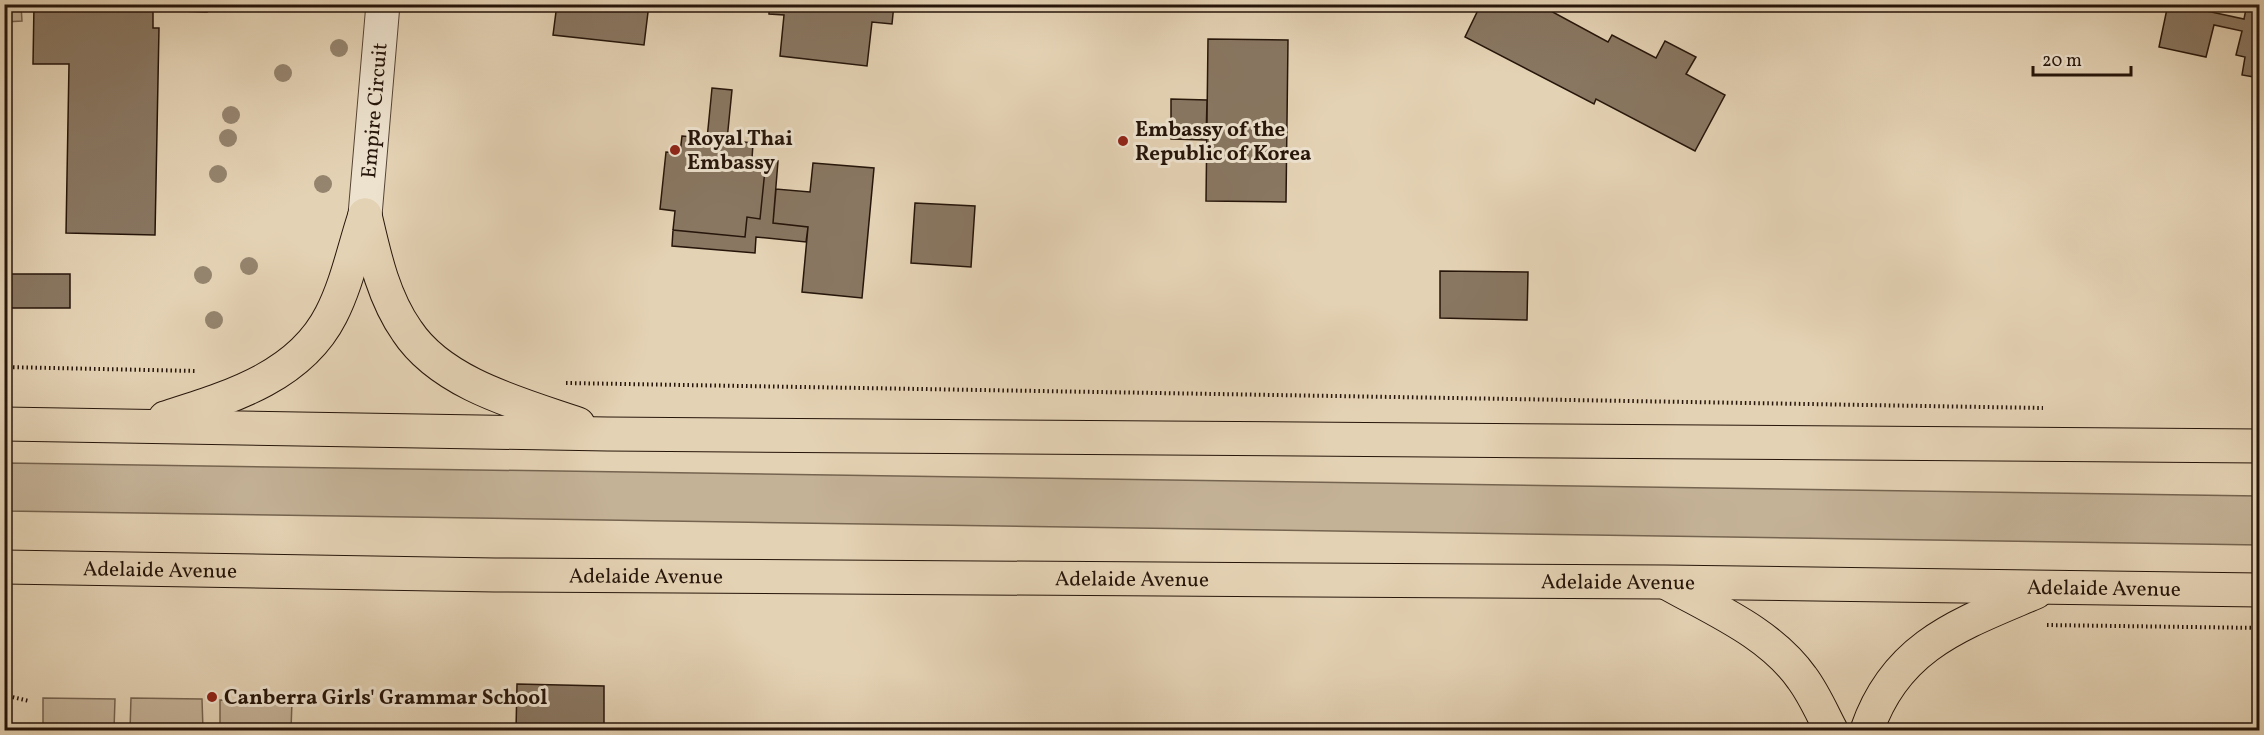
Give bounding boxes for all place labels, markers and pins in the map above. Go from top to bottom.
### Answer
place label: Embassy of the Republic of Korea [1135,116,1312,169]
place label: Royal Thai Embassy [687,125,793,178]
marker: Embassy of the Republic of Korea [1116,134,1130,148]
marker: Royal Thai Embassy [668,143,682,157]
place label: Canberra Girls' Grammar School [224,684,547,713]
marker: Canberra Girls' Grammar School [205,690,219,704]

